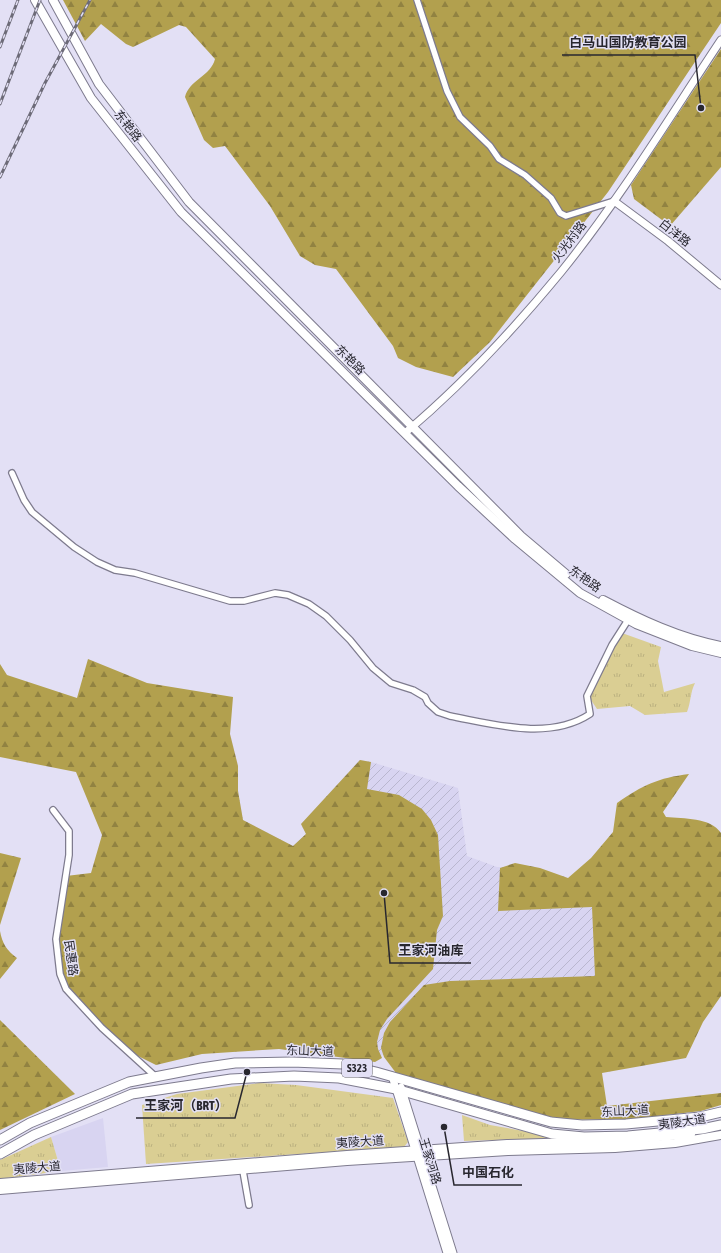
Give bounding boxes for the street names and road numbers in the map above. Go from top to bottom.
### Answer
street label: 东艳路 [111,108,145,144]
street label: 白洋路 [657,216,693,250]
street label: 火光村路 [549,219,589,265]
street label: 东艳路 [332,342,368,378]
street label: 东艳路 [566,563,604,595]
street label: 民惠路 [62,939,80,977]
street label: 东山大道 [286,1043,334,1059]
road number: S323 [342,1059,372,1077]
street label: 东山大道 [601,1103,649,1119]
street label: 夷陵大道 [657,1112,707,1132]
street label: 夷陵大道 [336,1133,384,1151]
street label: 王家河路 [416,1136,444,1186]
street label: 夷陵大道 [12,1159,62,1177]

